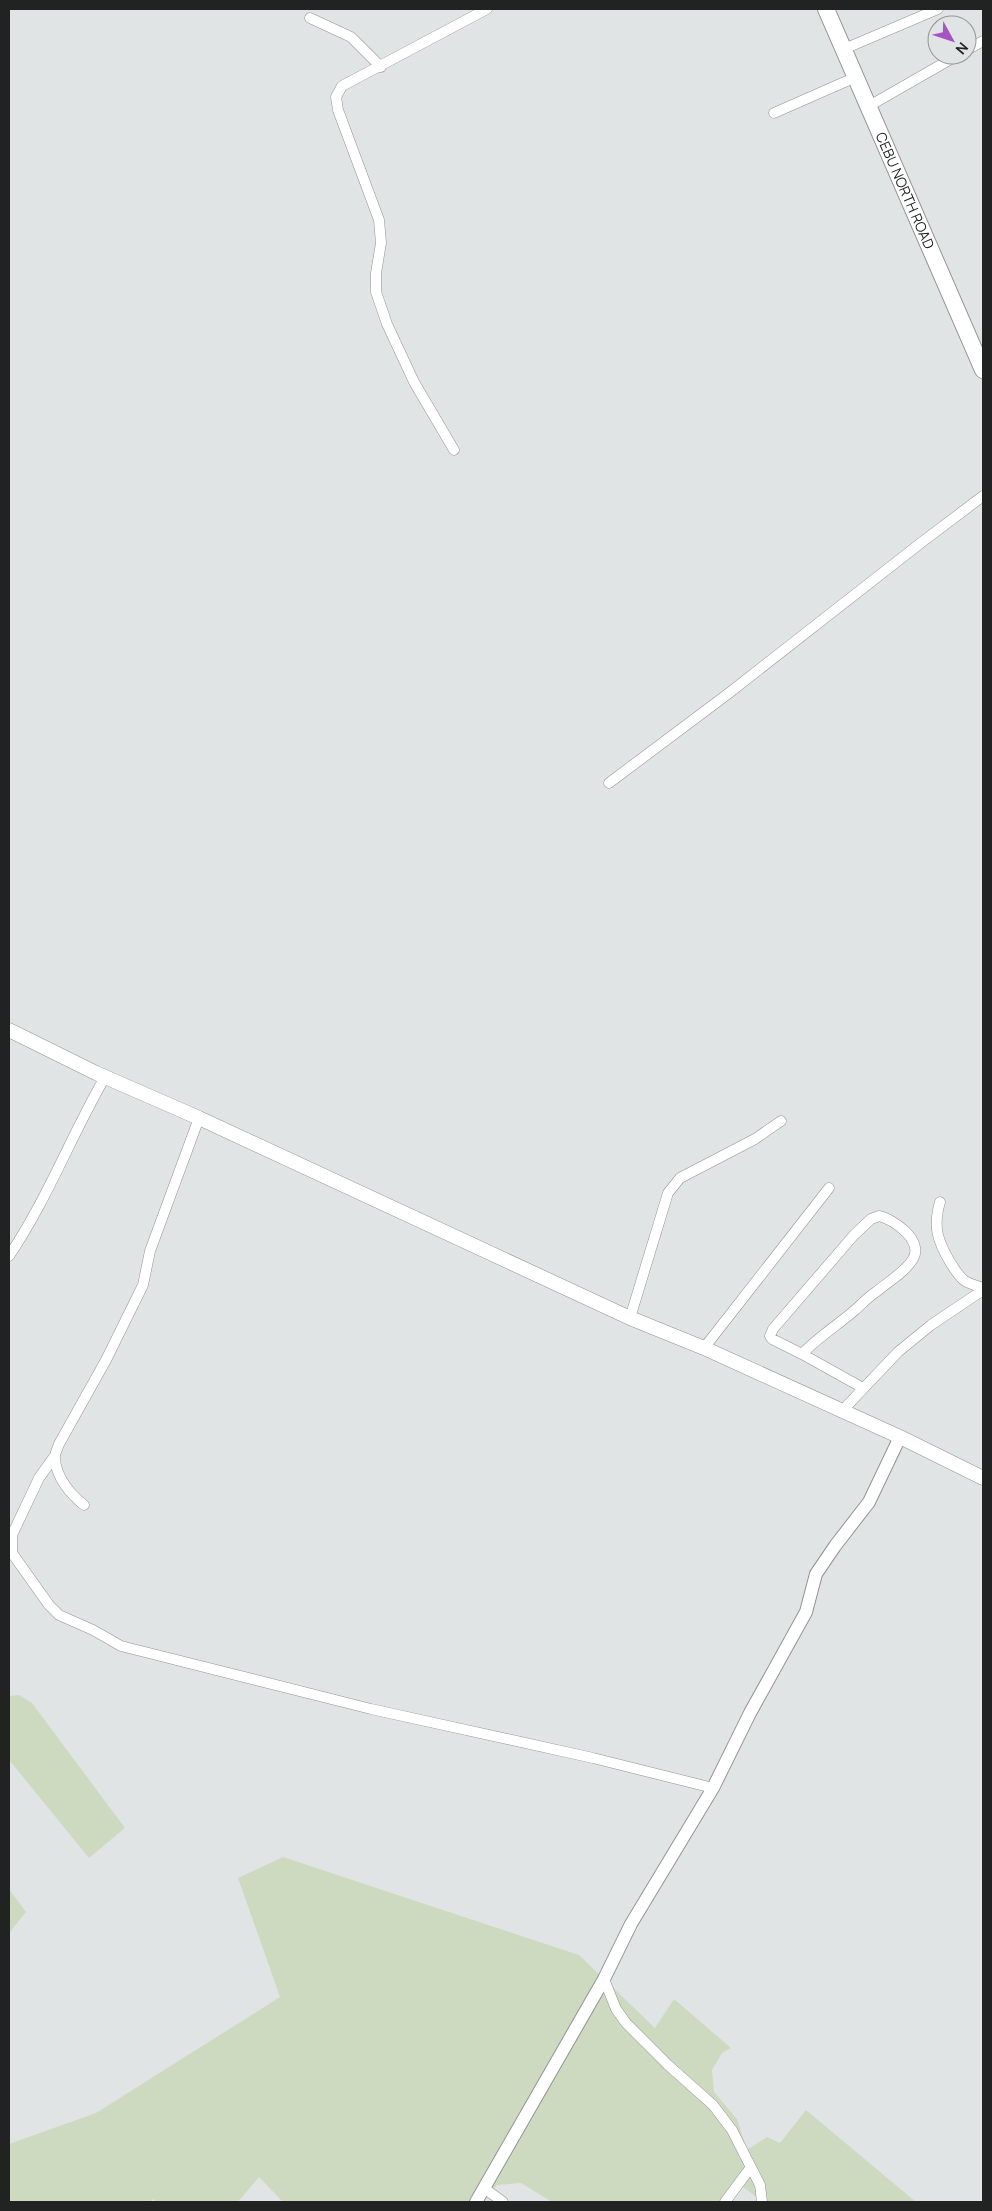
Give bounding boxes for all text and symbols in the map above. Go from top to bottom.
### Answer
north arrow [927,15,977,65]
text: N [952,39,973,59]
street label: CEBU NORTH ROAD [872,129,939,252]

